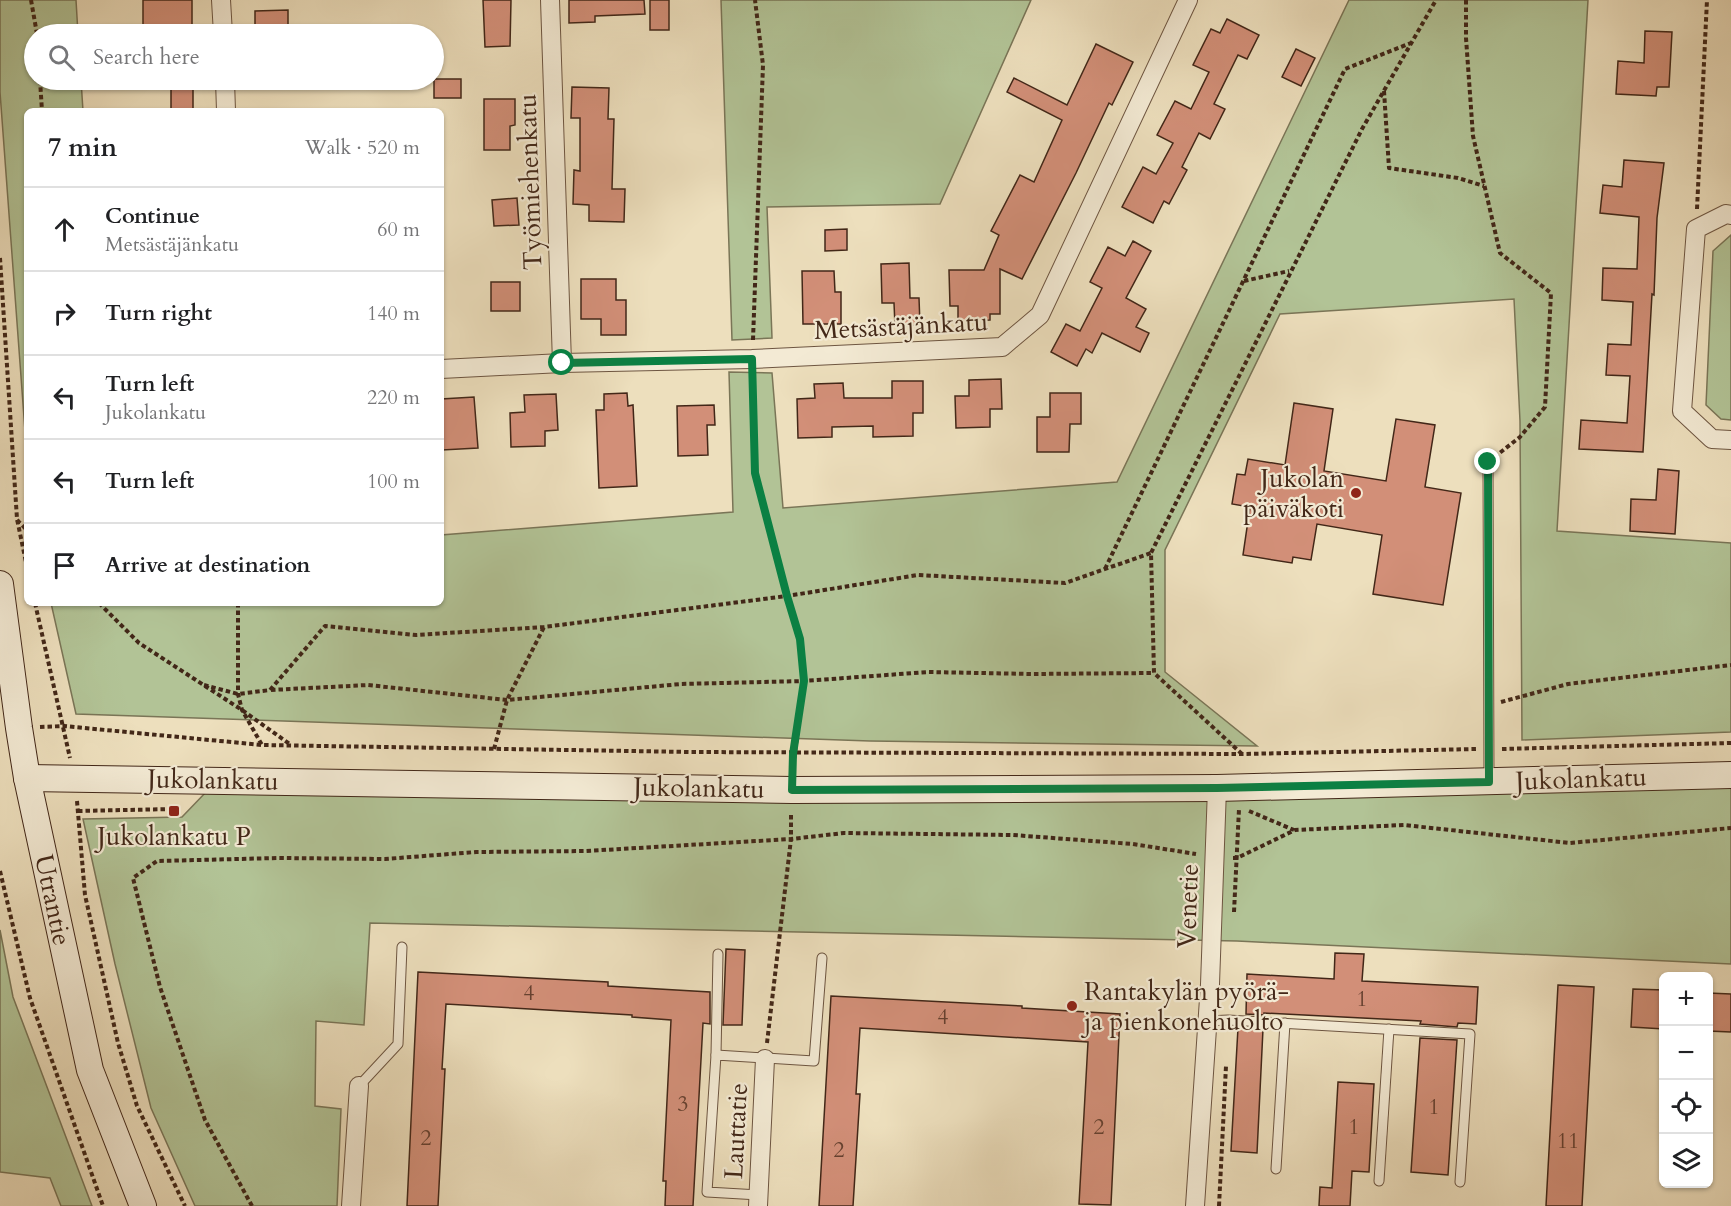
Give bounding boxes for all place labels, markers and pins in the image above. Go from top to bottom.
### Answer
place label: Jukolan päiväkoti [1243,461,1344,526]
marker: Jukolan päiväkoti [1349,486,1363,500]
marker: Jukolankatu P [167,804,181,818]
place label: Jukolankatu P [93,819,251,854]
place label: Rantakylän pyörä- ja pienkonehuolto [1080,974,1289,1039]
marker: Rantakylän pyörä- ja pienkonehuolto [1065,999,1079,1013]

